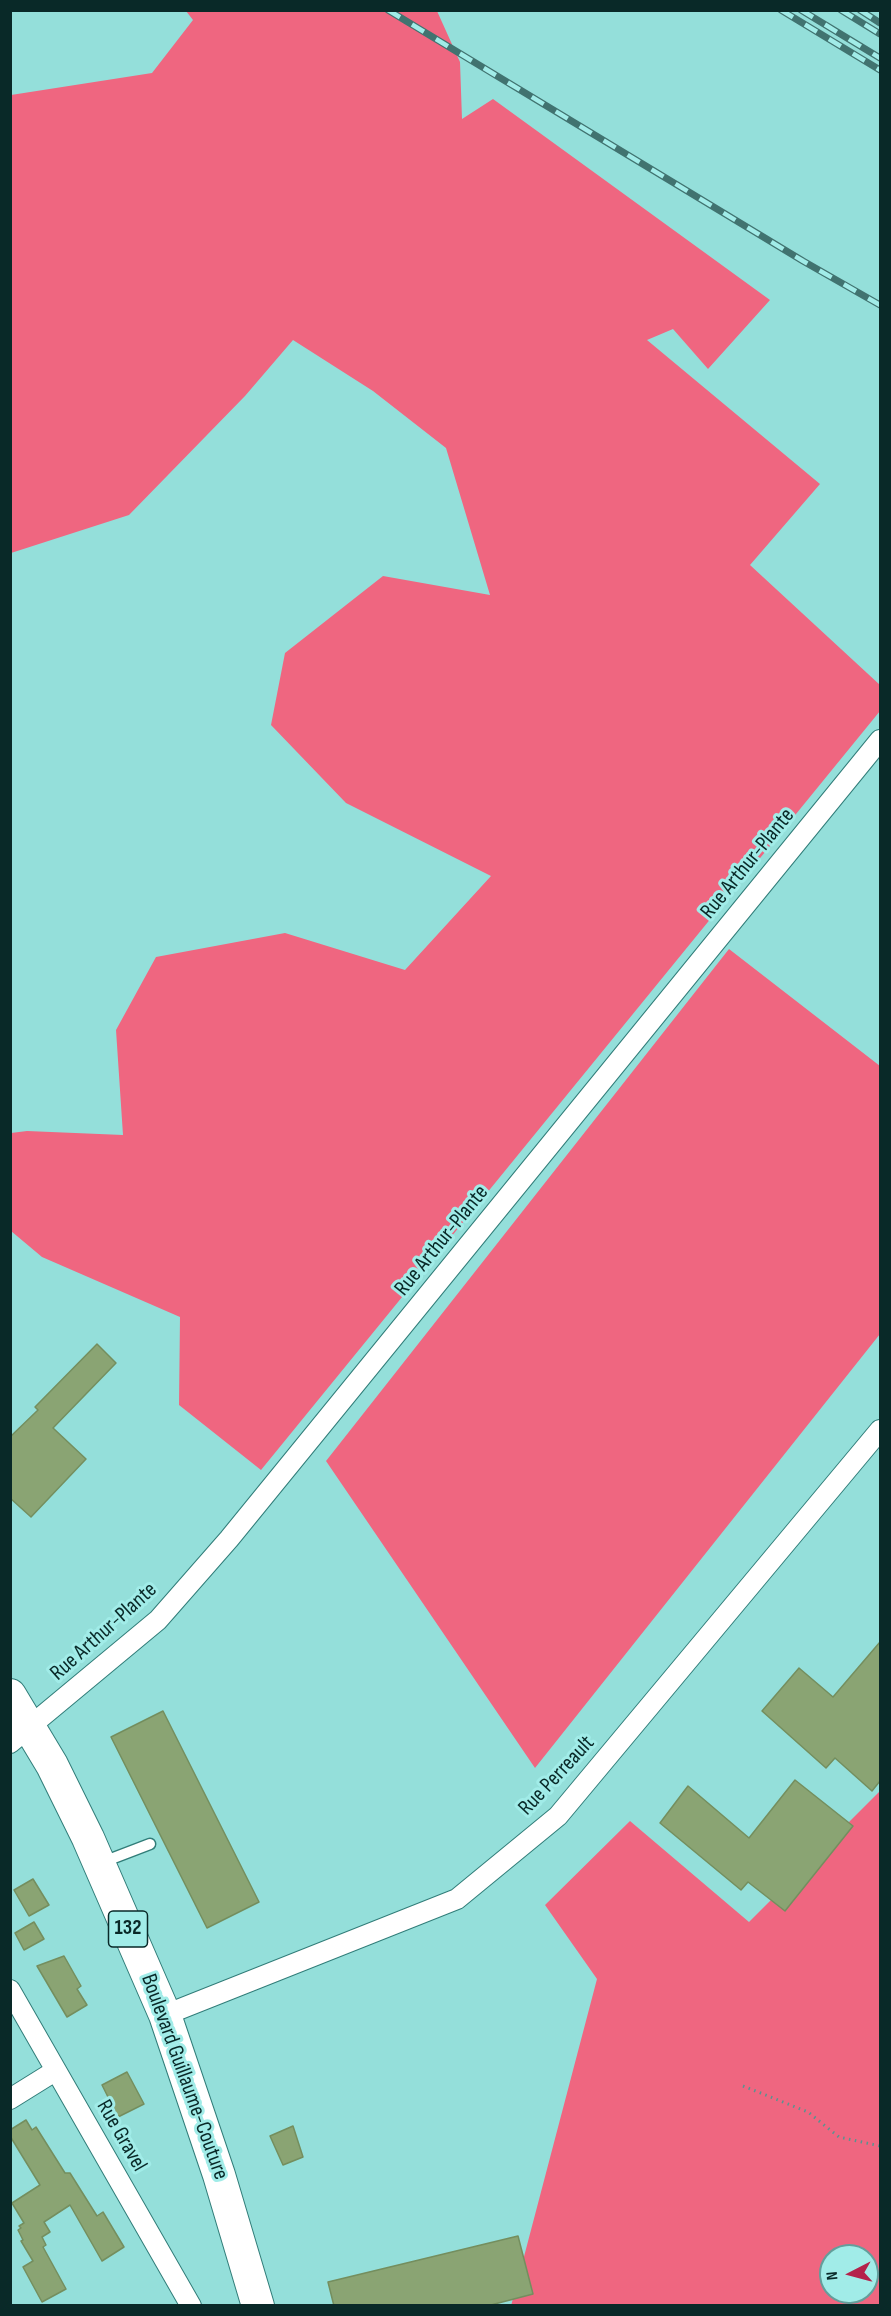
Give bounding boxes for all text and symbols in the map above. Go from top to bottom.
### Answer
street label: Rue Arthur-Plante [695,803,801,925]
street label: Rue Arthur-Plante [389,1180,495,1302]
street label: Rue Arthur-Plante [45,1577,163,1687]
street label: Rue Perreault [513,1731,601,1821]
road number: 132 [108,1911,148,1947]
street label: Boulevard Guillaume-Couture [135,1971,233,2183]
street label: Rue Gravel [90,2096,152,2176]
north arrow [819,2244,879,2304]
text: N [823,2270,842,2281]

